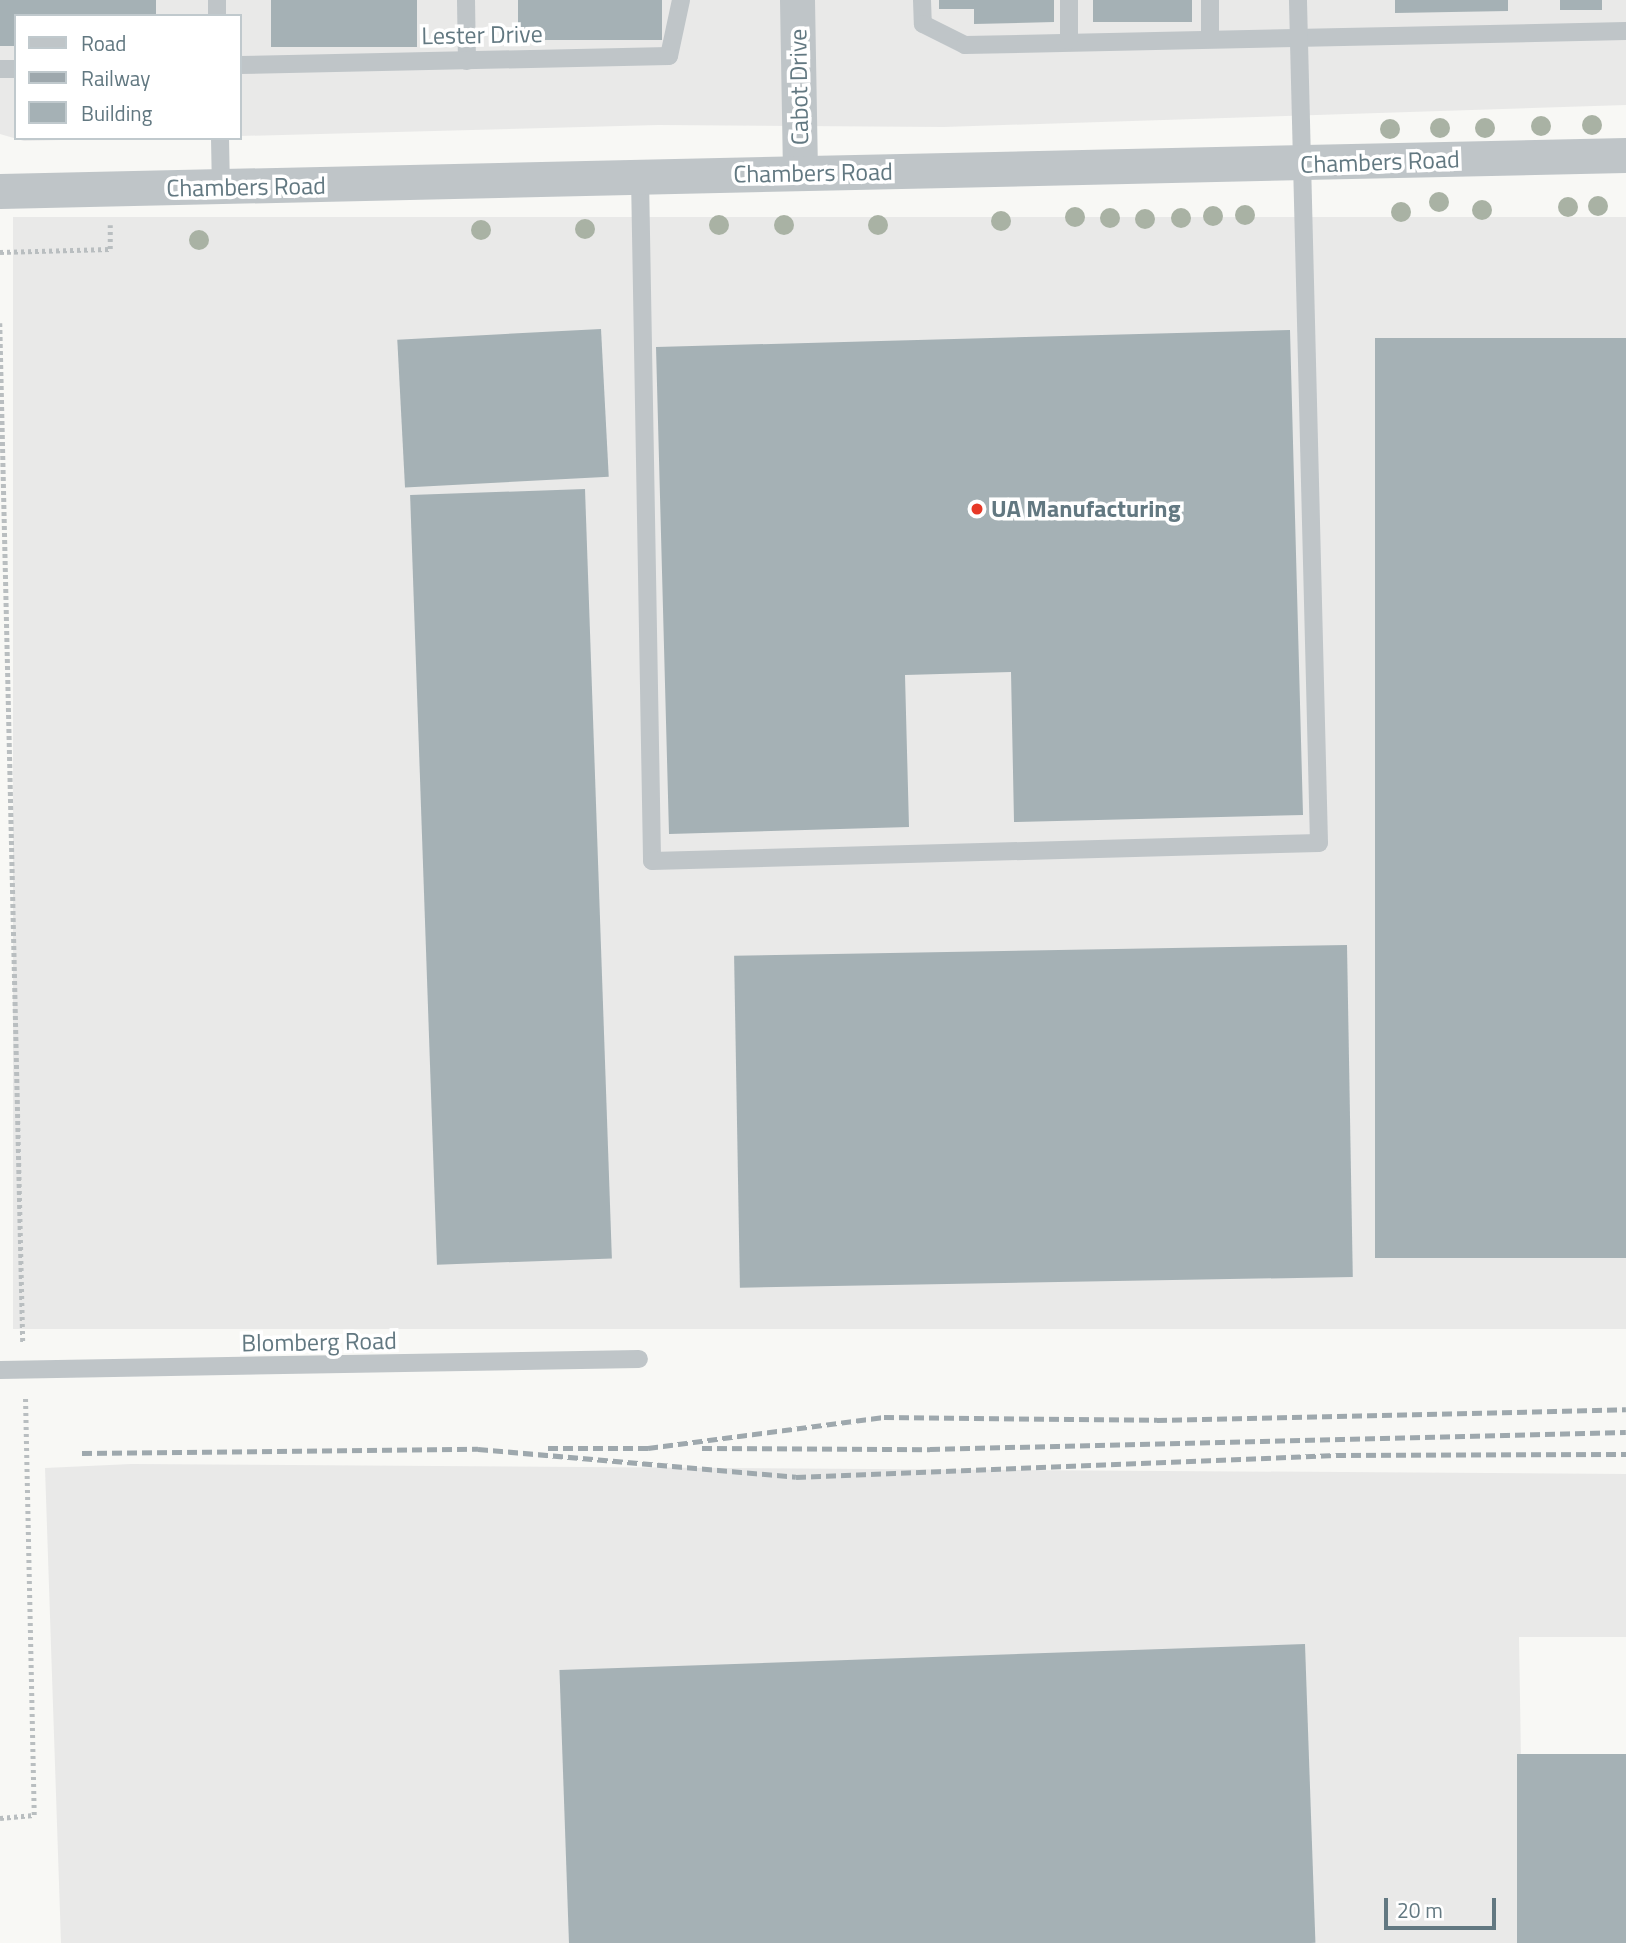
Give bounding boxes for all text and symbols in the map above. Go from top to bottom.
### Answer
legend [14,14,242,140]
street label: Lester Drive [421,20,543,50]
text: Road [81,27,126,59]
street label: Cabot Drive [784,29,814,145]
text: Railway [81,62,150,94]
text: Building [81,97,152,129]
street label: Chambers Road [1300,145,1460,179]
street label: Chambers Road [733,157,893,189]
street label: Chambers Road [166,171,326,203]
place label: UA Manufacturing [991,495,1180,523]
marker: UA Manufacturing [969,501,985,517]
street label: Blomberg Road [241,1326,397,1358]
scale bar [1388,1884,1500,1928]
text: 20 m [1397,1894,1443,1926]

